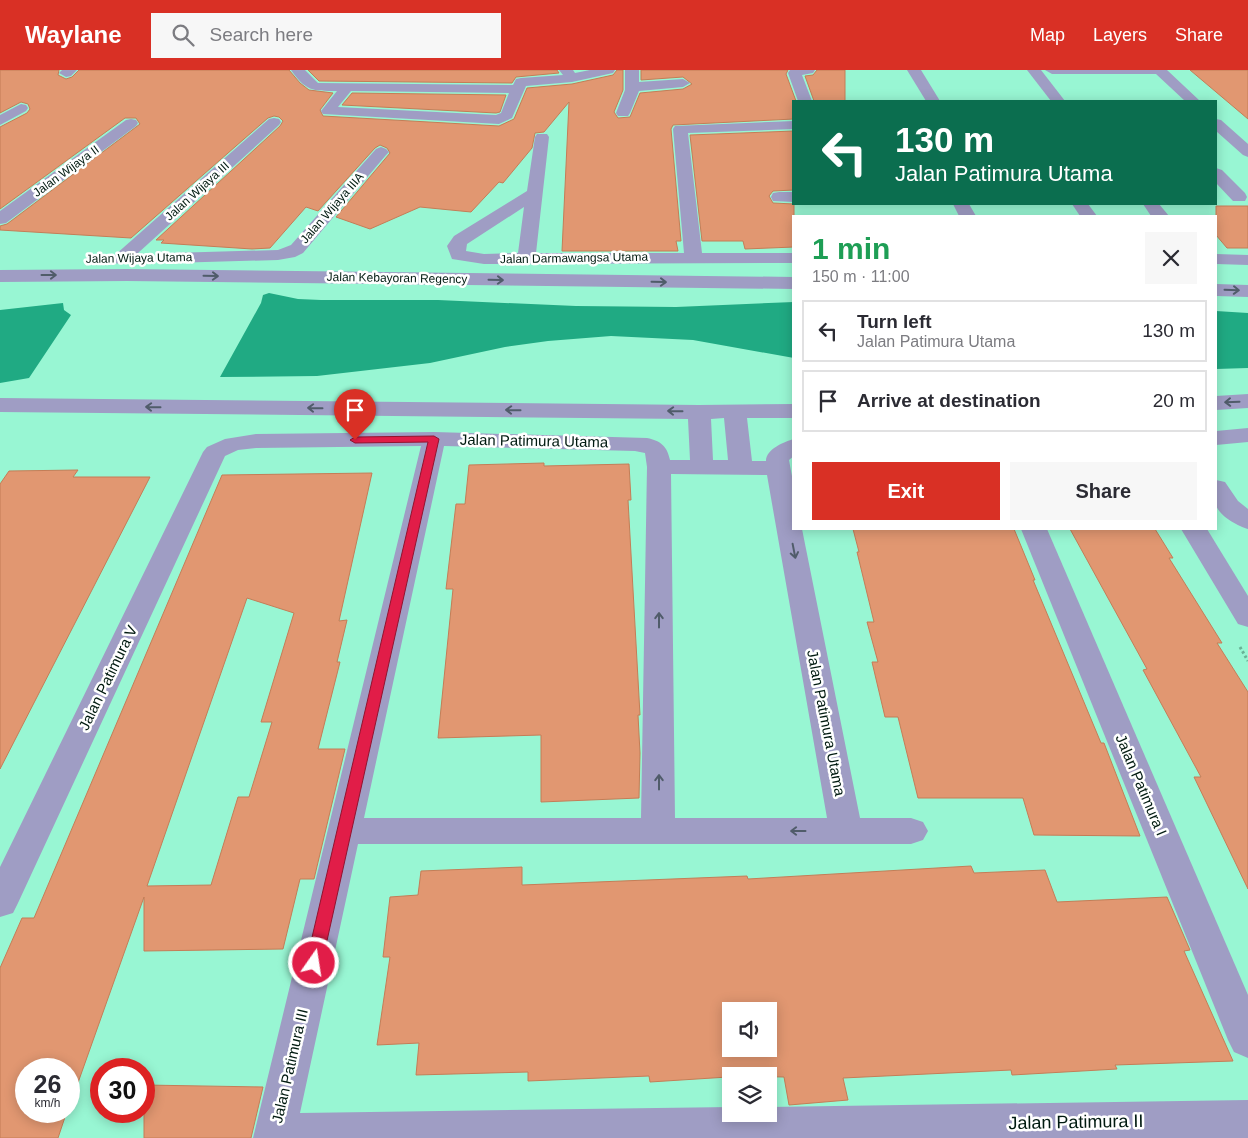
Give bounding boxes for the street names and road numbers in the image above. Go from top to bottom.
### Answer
street label: Jalan Wijaya II [30,142,102,200]
street label: Jalan Wijaya III [162,159,232,223]
street label: Jalan Wijaya IIIA [297,170,367,246]
street label: Jalan Wijaya Utama [86,250,193,266]
street label: Jalan Darmawangsa Utama [500,250,648,266]
street label: Jalan Kebayoran Regency [327,270,467,286]
street label: Jalan Patimura Utama [460,431,609,450]
street label: Jalan Patimura V [75,623,140,733]
street label: Jalan Patimura Utama [804,648,849,798]
street label: Jalan Patimura I [1112,732,1170,838]
street label: Jalan Patimura III [268,1007,311,1125]
street label: Jalan Patimura II [1008,1111,1144,1133]

